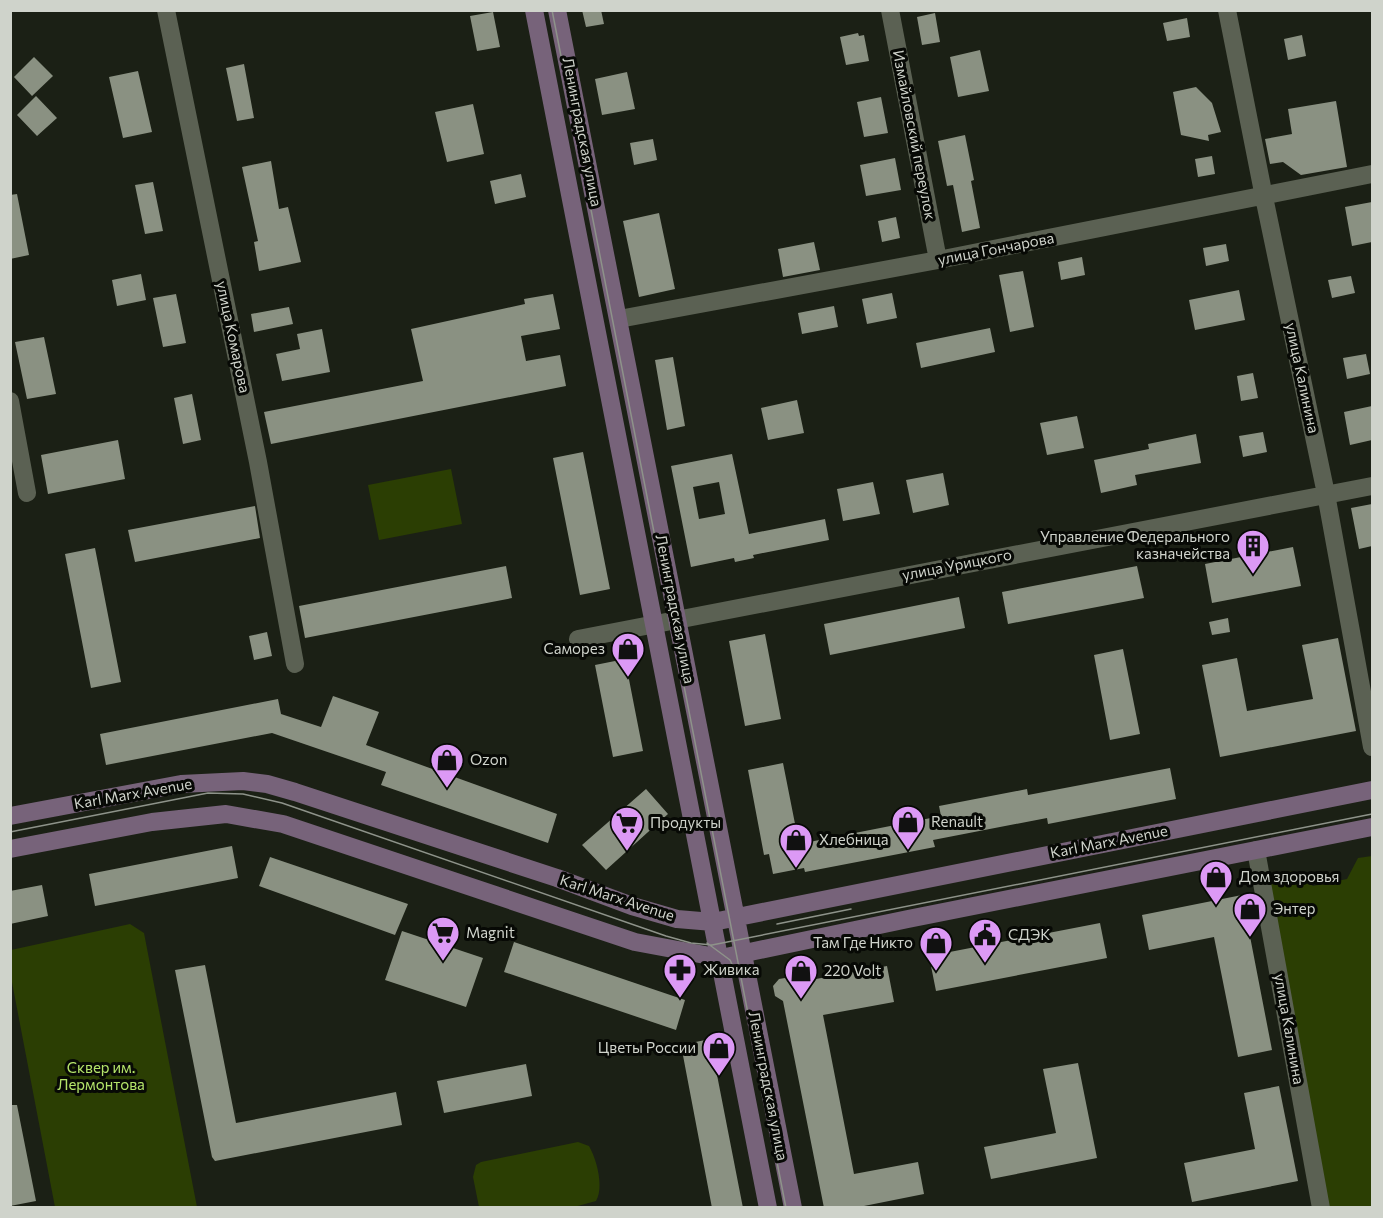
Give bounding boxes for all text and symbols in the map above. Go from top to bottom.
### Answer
street label: Измайловский переулок [890,48,940,221]
street label: Ленинградская улица [560,56,606,208]
street label: улица Гончарова [936,228,1055,268]
street label: улица Комарова [213,279,255,395]
street label: улица Калинина [1282,321,1323,435]
place label: Управление Федерального казначейства [1040,527,1230,562]
building icon: Управление Федерального казначейства [1235,528,1271,575]
street label: Ленинградская улица [653,533,699,685]
street label: улица Урицкого [900,545,1013,583]
shop icon: Саморез [610,631,646,678]
place label: Саморез [543,639,605,657]
shop icon: Ozon [429,742,465,789]
place label: Ozon [470,750,507,768]
street label: Karl Marx Avenue [72,774,193,812]
shop icon: Renault [890,804,926,851]
supermarket icon: Продукты [609,805,645,852]
place label: Renault [931,812,983,830]
place label: Продукты [650,813,721,831]
street label: Karl Marx Avenue [1048,821,1169,861]
shop icon: Хлебница [778,822,814,869]
place label: Хлебница [819,830,889,848]
shop icon: Дом здоровья [1198,859,1234,906]
place label: Дом здоровья [1239,867,1340,885]
street label: Karl Marx Avenue [558,870,677,924]
shop icon: Энтер [1232,891,1268,938]
place label: Энтер [1273,899,1315,917]
supermarket icon: Magnit [425,915,461,962]
public building icon: СДЭК [967,917,1003,964]
place label: Magnit [466,923,515,941]
shop icon: Там Где Никто [918,925,954,972]
place label: СДЭК [1008,925,1050,943]
place label: Там Где Никто [813,933,913,951]
pharmacy icon: Живика [662,952,698,999]
shop icon: 220 Volt [783,953,819,1000]
place label: Живика [703,960,759,978]
place label: 220 Volt [824,961,881,979]
street label: улица Калинина [1271,972,1309,1086]
street label: Ленинградская улица [746,1010,792,1162]
shop icon: Цветы России [701,1030,737,1077]
place label: Цветы России [598,1038,696,1056]
park label: Сквер им. Лермонтова [57,1058,145,1093]

